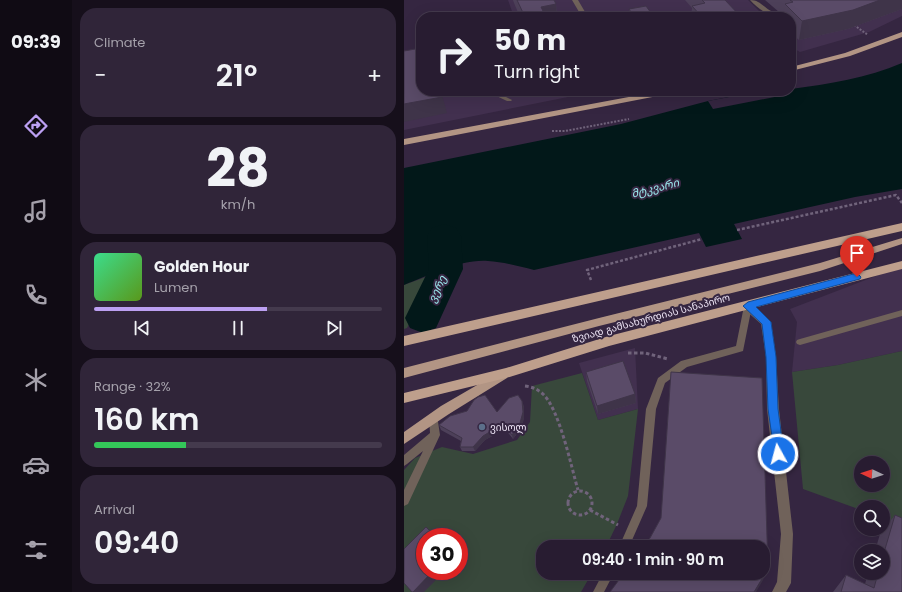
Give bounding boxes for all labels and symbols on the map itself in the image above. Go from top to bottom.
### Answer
water label: მტკვარი [629,174,681,202]
pin [840,236,874,277]
water label: ვერე [424,272,450,305]
street label: ზვიად გამსახურდიას სანაპირო [570,290,732,346]
place label: ვისოლ [490,420,527,435]
marker: ვისოლ [477,422,487,432]
position arrow [757,433,799,475]
north arrow [854,456,890,492]
speed limit sign: 30 [416,528,468,580]

